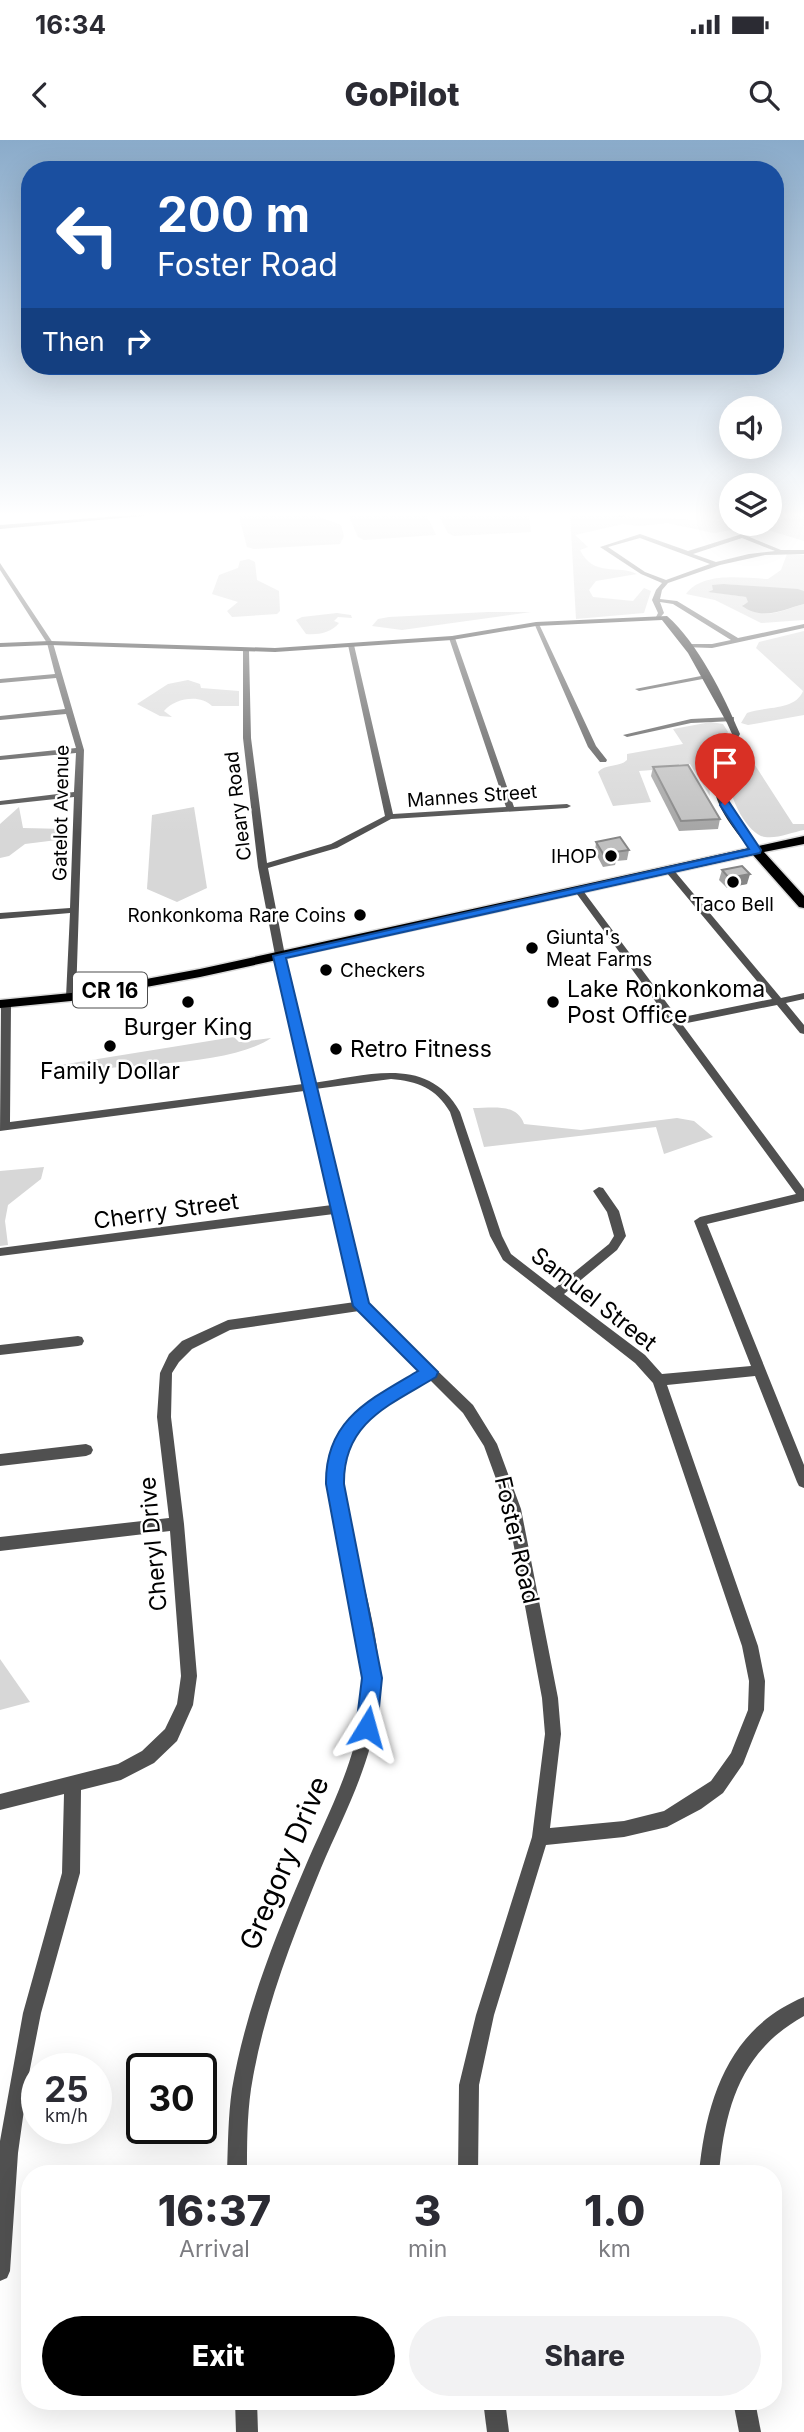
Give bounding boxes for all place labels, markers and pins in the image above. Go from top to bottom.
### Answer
pin [695,733,755,805]
place label: IHOP [551,845,597,868]
marker: IHOP [603,848,619,864]
marker: Taco Bell [725,874,741,890]
place label: Taco Bell [692,893,774,916]
place label: Ronkonkoma Rare Coins [128,904,346,927]
marker: Ronkonkoma Rare Coins [352,907,368,923]
place label: Giunta's Meat Farms [546,926,652,971]
marker: Giunta's Meat Farms [524,940,540,956]
place label: Checkers [340,959,425,982]
marker: Checkers [318,962,334,978]
place label: Lake Ronkonkoma Post Office [567,975,765,1029]
marker: Burger King [180,994,196,1010]
marker: Lake Ronkonkoma Post Office [545,994,561,1010]
place label: Burger King [124,1013,252,1041]
place label: Retro Fitness [350,1035,492,1063]
marker: Family Dollar [102,1038,118,1054]
marker: Retro Fitness [328,1041,344,1057]
place label: Family Dollar [40,1057,180,1085]

